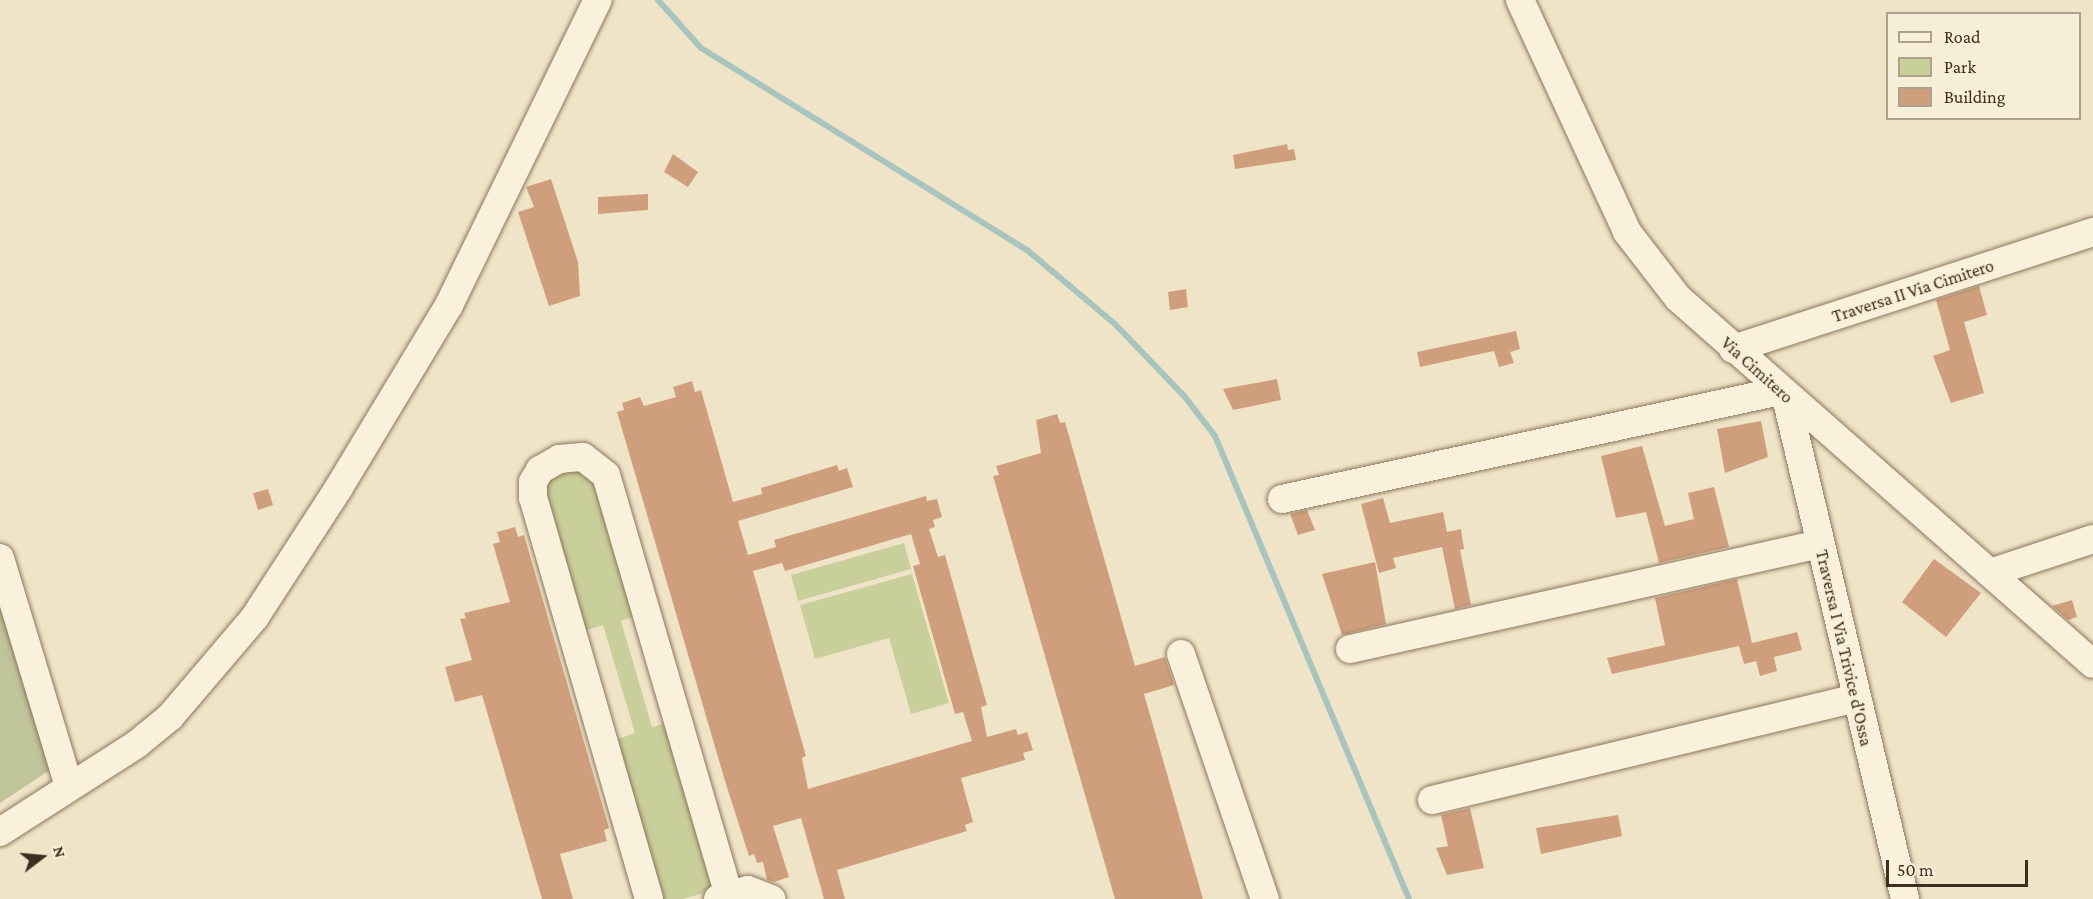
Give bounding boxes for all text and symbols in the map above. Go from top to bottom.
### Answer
legend [1886,12,2081,120]
text: Road [1944,27,1981,47]
text: Park [1944,57,1976,77]
text: Building [1944,87,2005,107]
street label: Traversa II Via Cimitero [1829,255,1997,327]
street label: Via Cimitero [1716,332,1798,408]
street label: Traversa I Via Trivice d'Ossa [1811,548,1877,748]
north arrow [12,827,72,887]
text: N [50,844,69,859]
scale bar [1889,848,2032,886]
text: 50 m [1897,860,1934,880]

